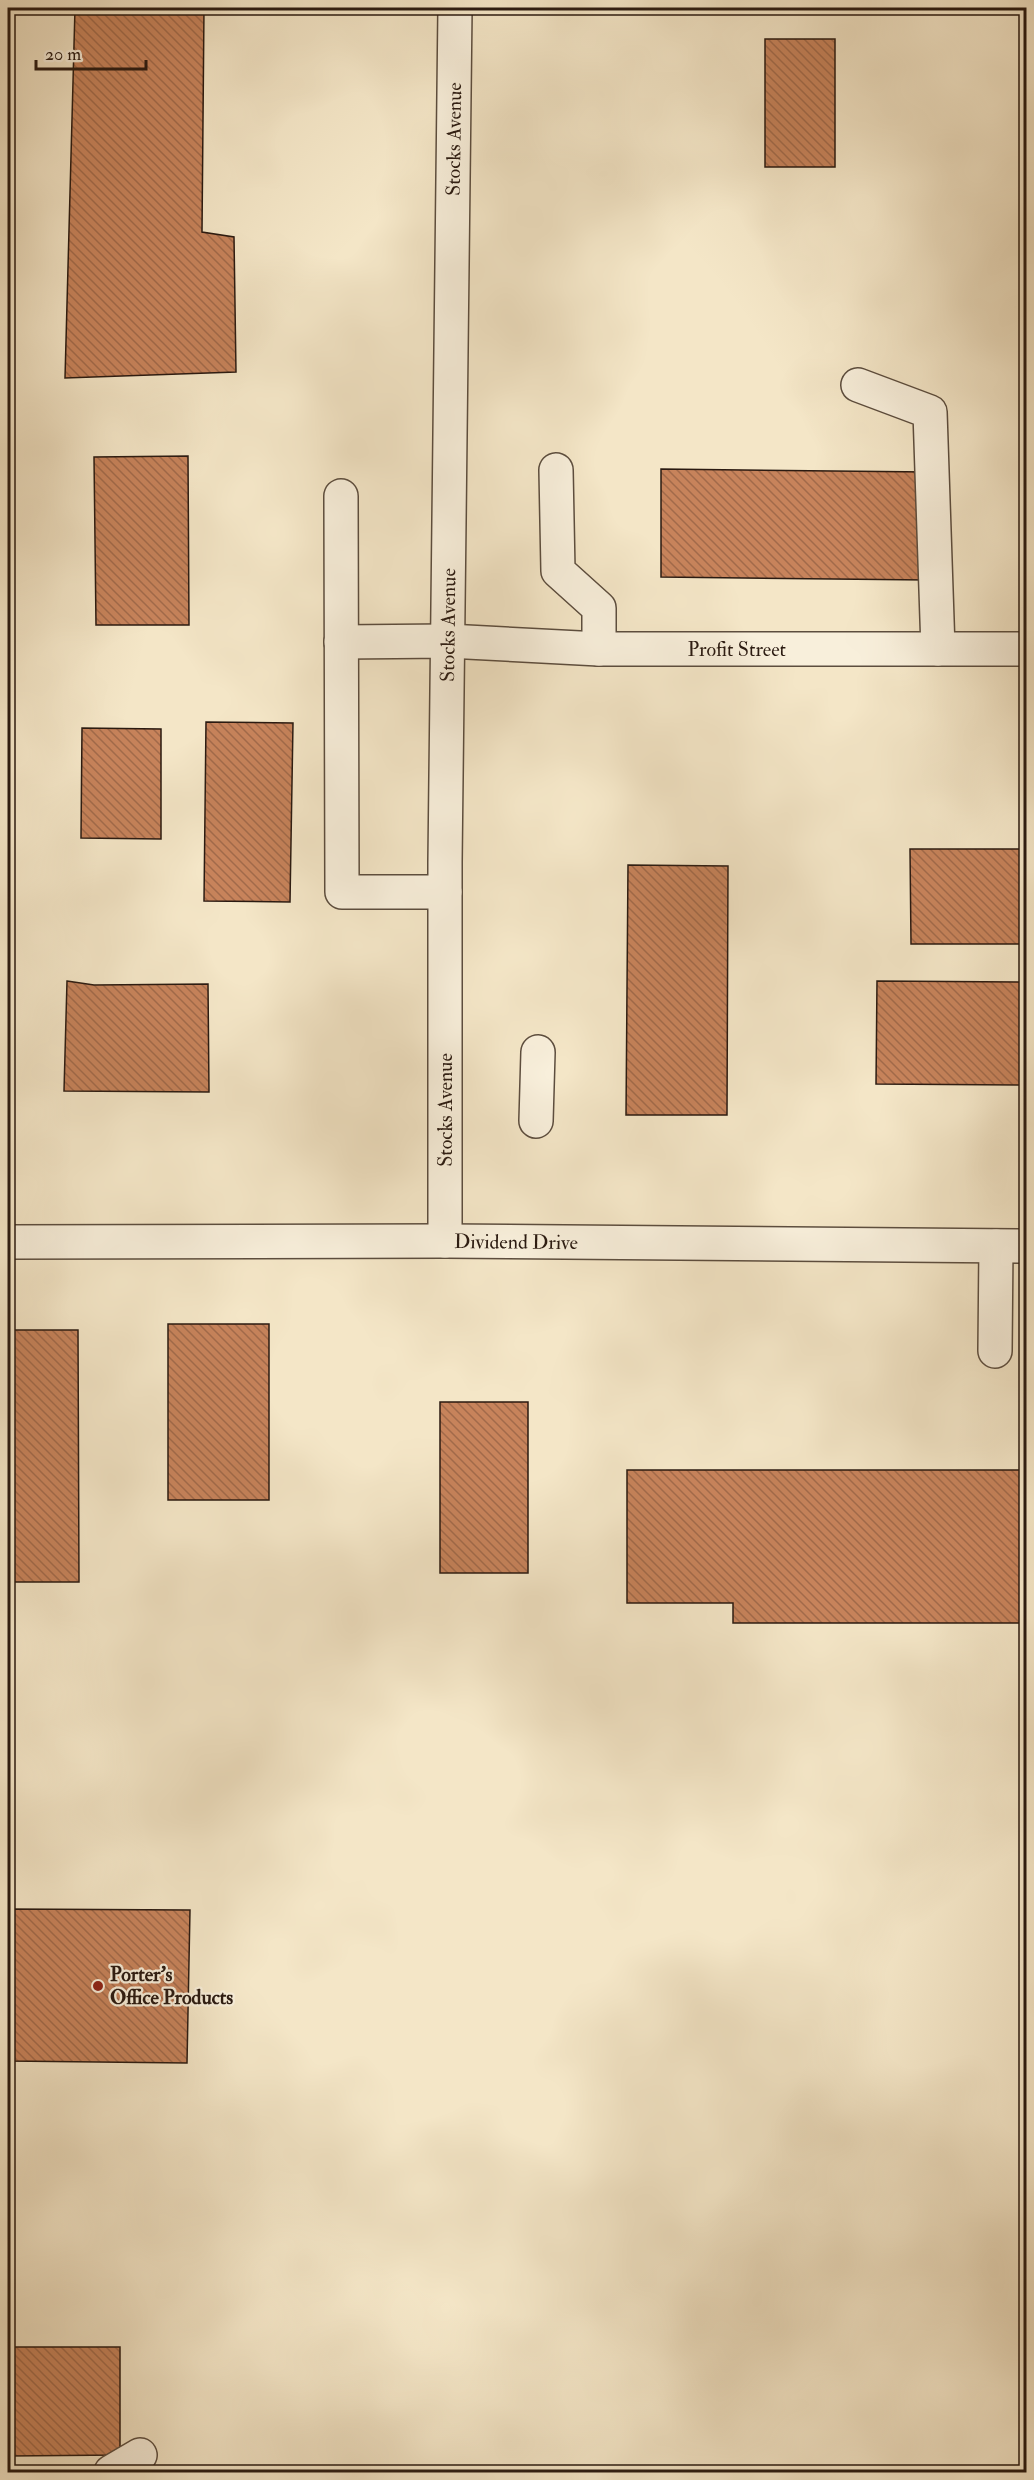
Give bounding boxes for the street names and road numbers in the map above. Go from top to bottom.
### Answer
street label: Stocks Avenue [440,82,467,196]
street label: Stocks Avenue [435,568,461,682]
street label: Profit Street [688,637,787,662]
street label: Stocks Avenue [433,1053,458,1167]
street label: Dividend Drive [454,1229,578,1255]

